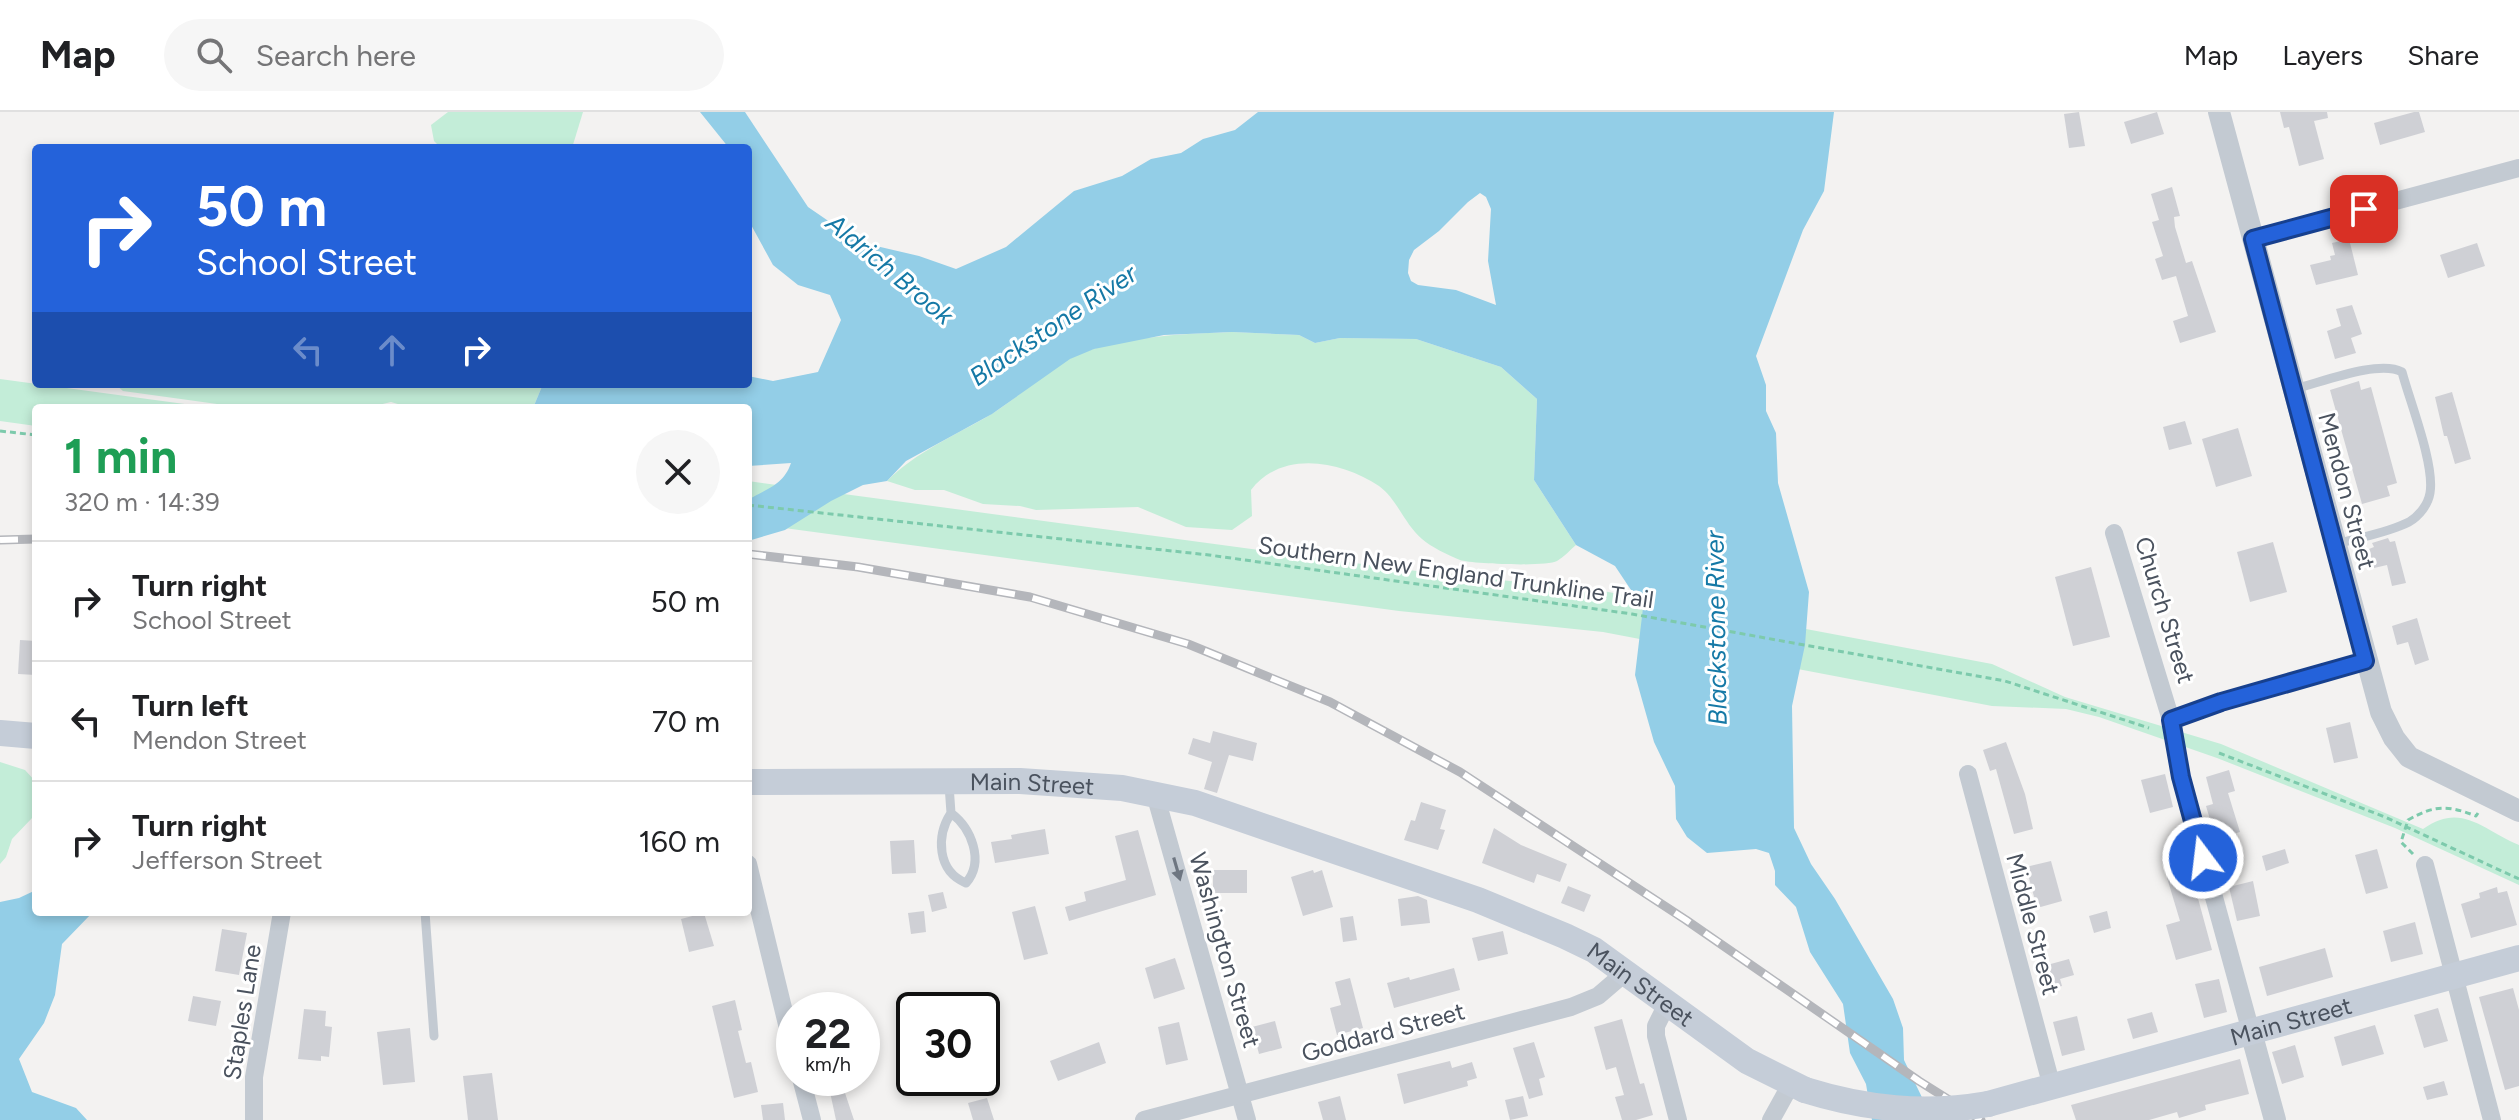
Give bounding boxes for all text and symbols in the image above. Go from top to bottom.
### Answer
search box [164,19,724,91]
text: Map [40,32,116,78]
icon: search [192,33,236,77]
text: Search here [256,37,416,74]
text: Map [2184,38,2238,72]
text: Layers [2282,38,2363,72]
text: Share [2407,38,2479,72]
text: 50 m [196,173,327,240]
pin [2330,175,2398,243]
icon: right [64,176,168,280]
icon: arrive [2342,187,2386,231]
water label: Aldrich Brook [819,206,961,332]
text: School Street [196,241,417,284]
water label: Blackstone River [963,257,1144,393]
icon: left [286,328,330,372]
icon: ahead [370,328,414,372]
icon: right [454,328,498,372]
street label: Mendon Street [2312,409,2382,573]
text: 1 min [64,427,177,485]
button: close [636,430,720,514]
text: 320 m · 14:39 [64,486,220,518]
water label: Blackstone River [1698,529,1734,726]
street label: Southern New England Trunkline Trail [1256,530,1656,614]
street label: Church Street [2129,533,2201,687]
text: Turn right [132,567,267,604]
icon: right [64,579,108,623]
text: 50 m [651,583,720,620]
text: School Street [132,604,292,636]
text: Turn left [132,687,249,724]
icon: left [64,699,108,743]
text: 70 m [652,703,720,740]
text: Mendon Street [132,724,307,756]
street label: Main Street [970,766,1095,801]
text: Turn right [132,807,267,844]
position arrow [2161,816,2245,900]
icon: right [64,819,108,863]
text: 160 m [638,823,720,860]
text: Jefferson Street [132,844,323,876]
street label: Washington Street [1183,849,1267,1051]
street label: Middle Street [2000,850,2066,998]
one-way arrow [1171,856,1183,881]
street label: Main Street [1582,936,1700,1032]
street label: Staples Lane [217,942,267,1082]
street label: Main Street [2227,990,2355,1051]
speed limit sign: 30 [896,992,1000,1096]
street label: Goddard Street [1298,996,1468,1068]
text: 22 [805,1010,851,1058]
text: km/h [805,1052,851,1076]

